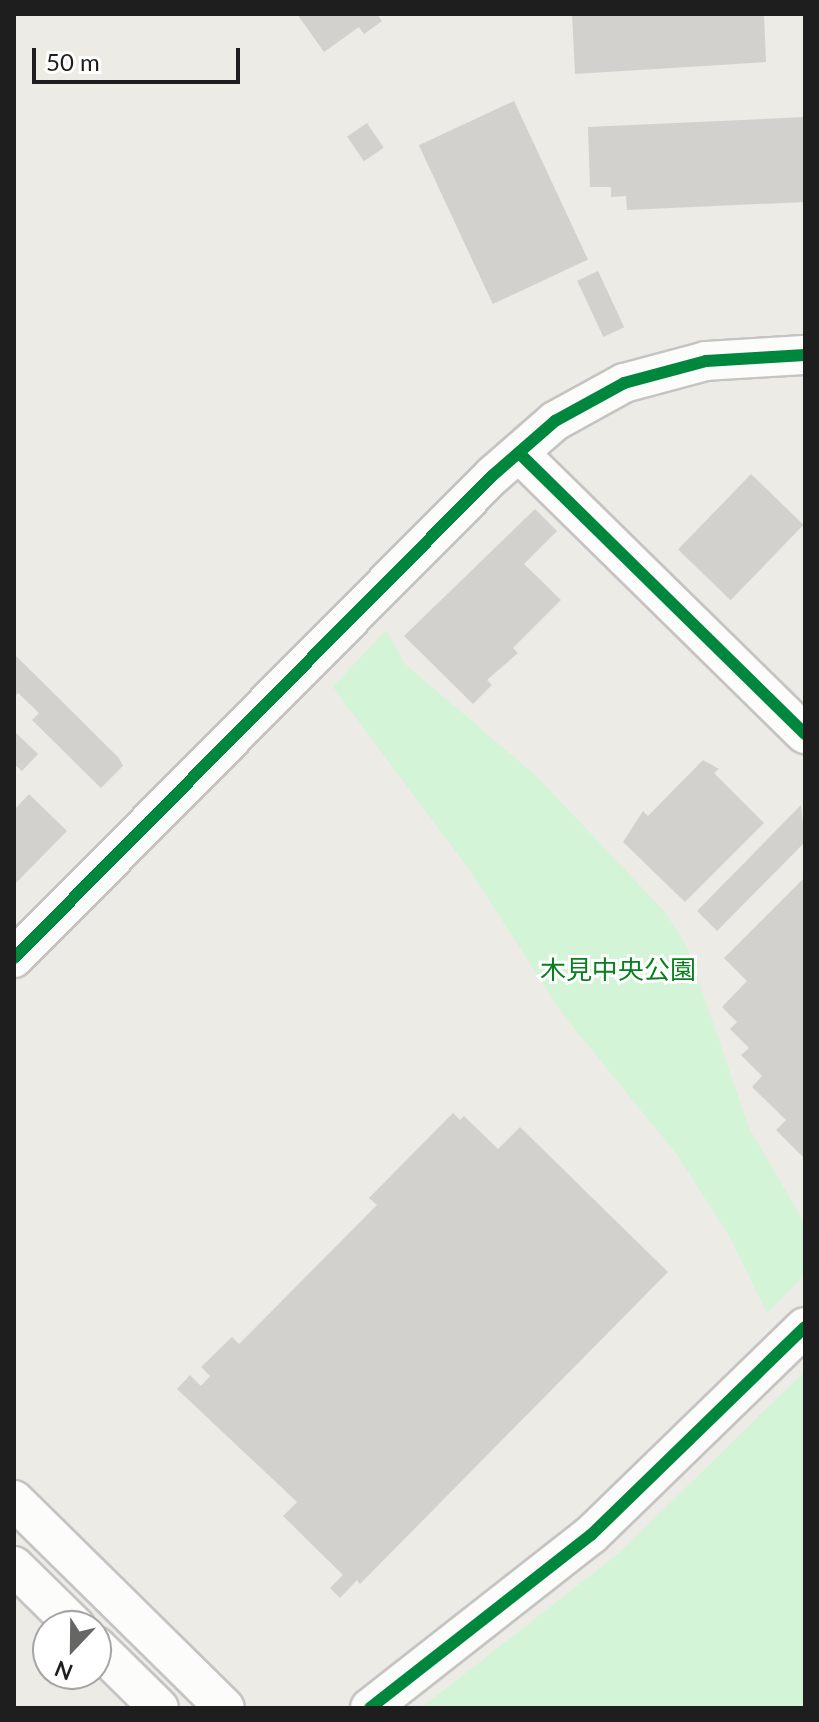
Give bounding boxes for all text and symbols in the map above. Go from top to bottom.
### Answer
scale bar [36,32,244,82]
text: 50 m [46,47,100,76]
park label: 木見中央公園 [540,954,696,986]
north arrow [32,1610,112,1690]
text: N [51,1655,76,1687]

